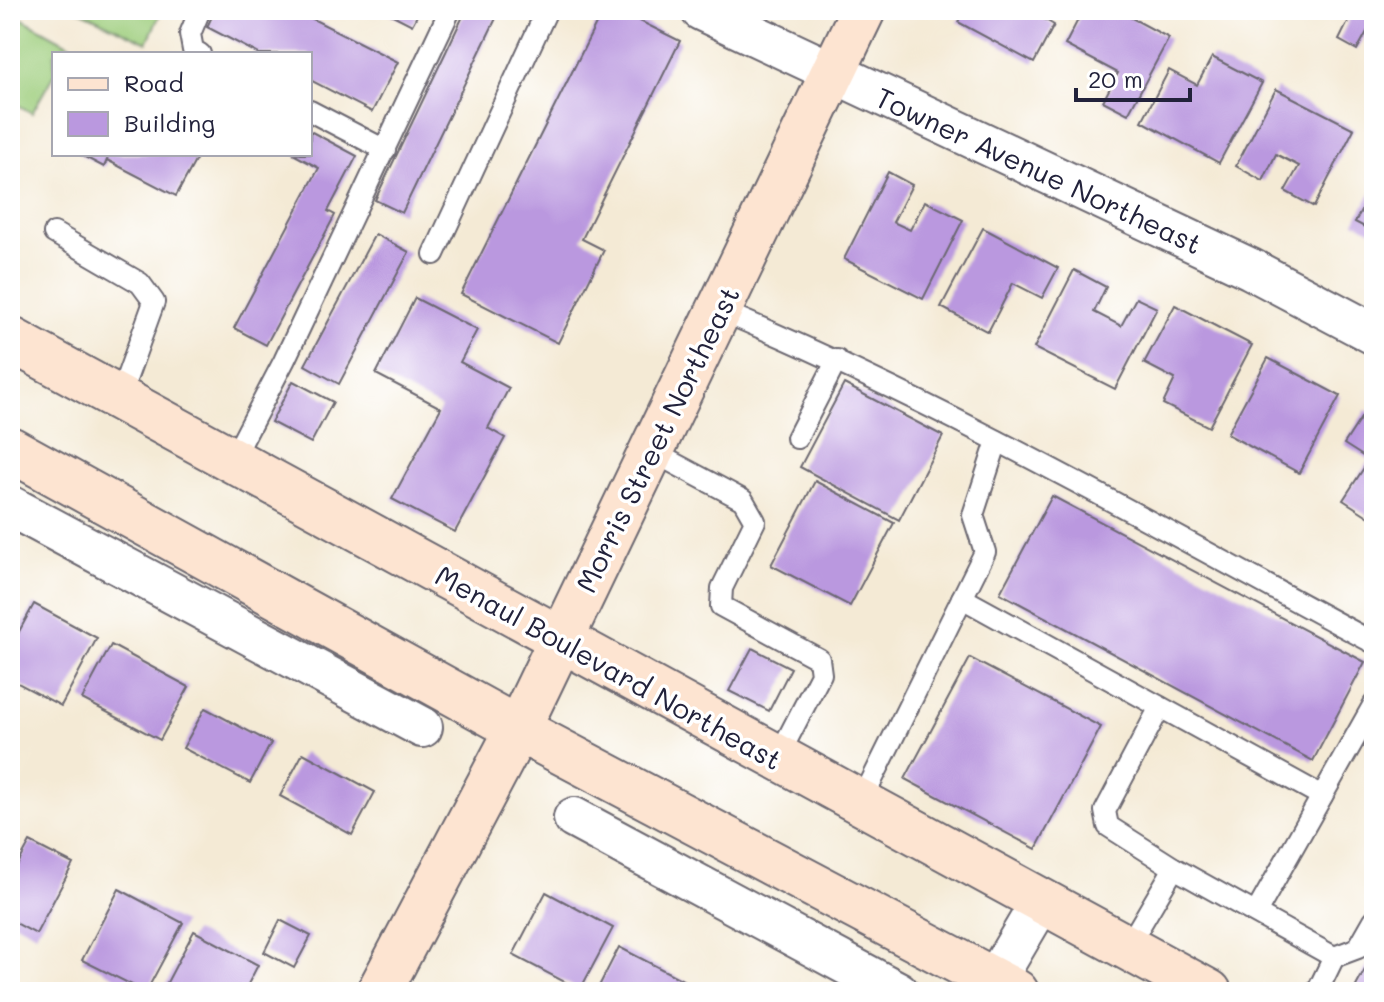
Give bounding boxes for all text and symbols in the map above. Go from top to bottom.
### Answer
legend [52,52,312,156]
scale bar [1076,52,1190,102]
text: 20 m [1088,63,1143,94]
text: Road [124,67,184,98]
street label: Towner Avenue Northeast [870,79,1208,261]
text: Building [124,107,215,138]
street label: Morris Street Northeast [567,280,747,598]
street label: Menaul Boulevard Northeast [429,557,789,777]

